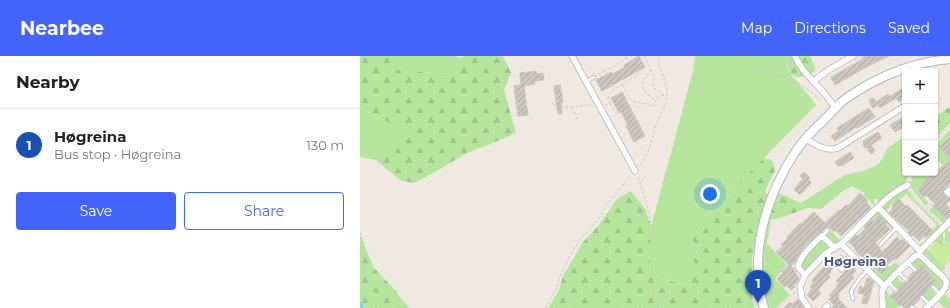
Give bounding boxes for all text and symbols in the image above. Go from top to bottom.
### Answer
text: Nearbee [20,17,104,40]
text: Map [741,19,772,37]
text: Directions [794,19,866,37]
text: Saved [888,19,930,37]
map controls [902,68,938,176]
button: + [902,68,938,104]
text: Nearby [16,72,80,92]
button: − [902,104,938,140]
text: Høgreina [54,127,126,146]
text: 1 [26,137,32,153]
text: 130 m [306,137,344,153]
button: layers [902,140,938,176]
text: Bus stop · Høgreina [54,146,181,162]
your location [700,184,720,204]
button: Save [16,192,176,230]
button: Share [184,192,344,230]
district label: Høgreina [824,253,886,269]
pin: 1 [745,270,771,303]

